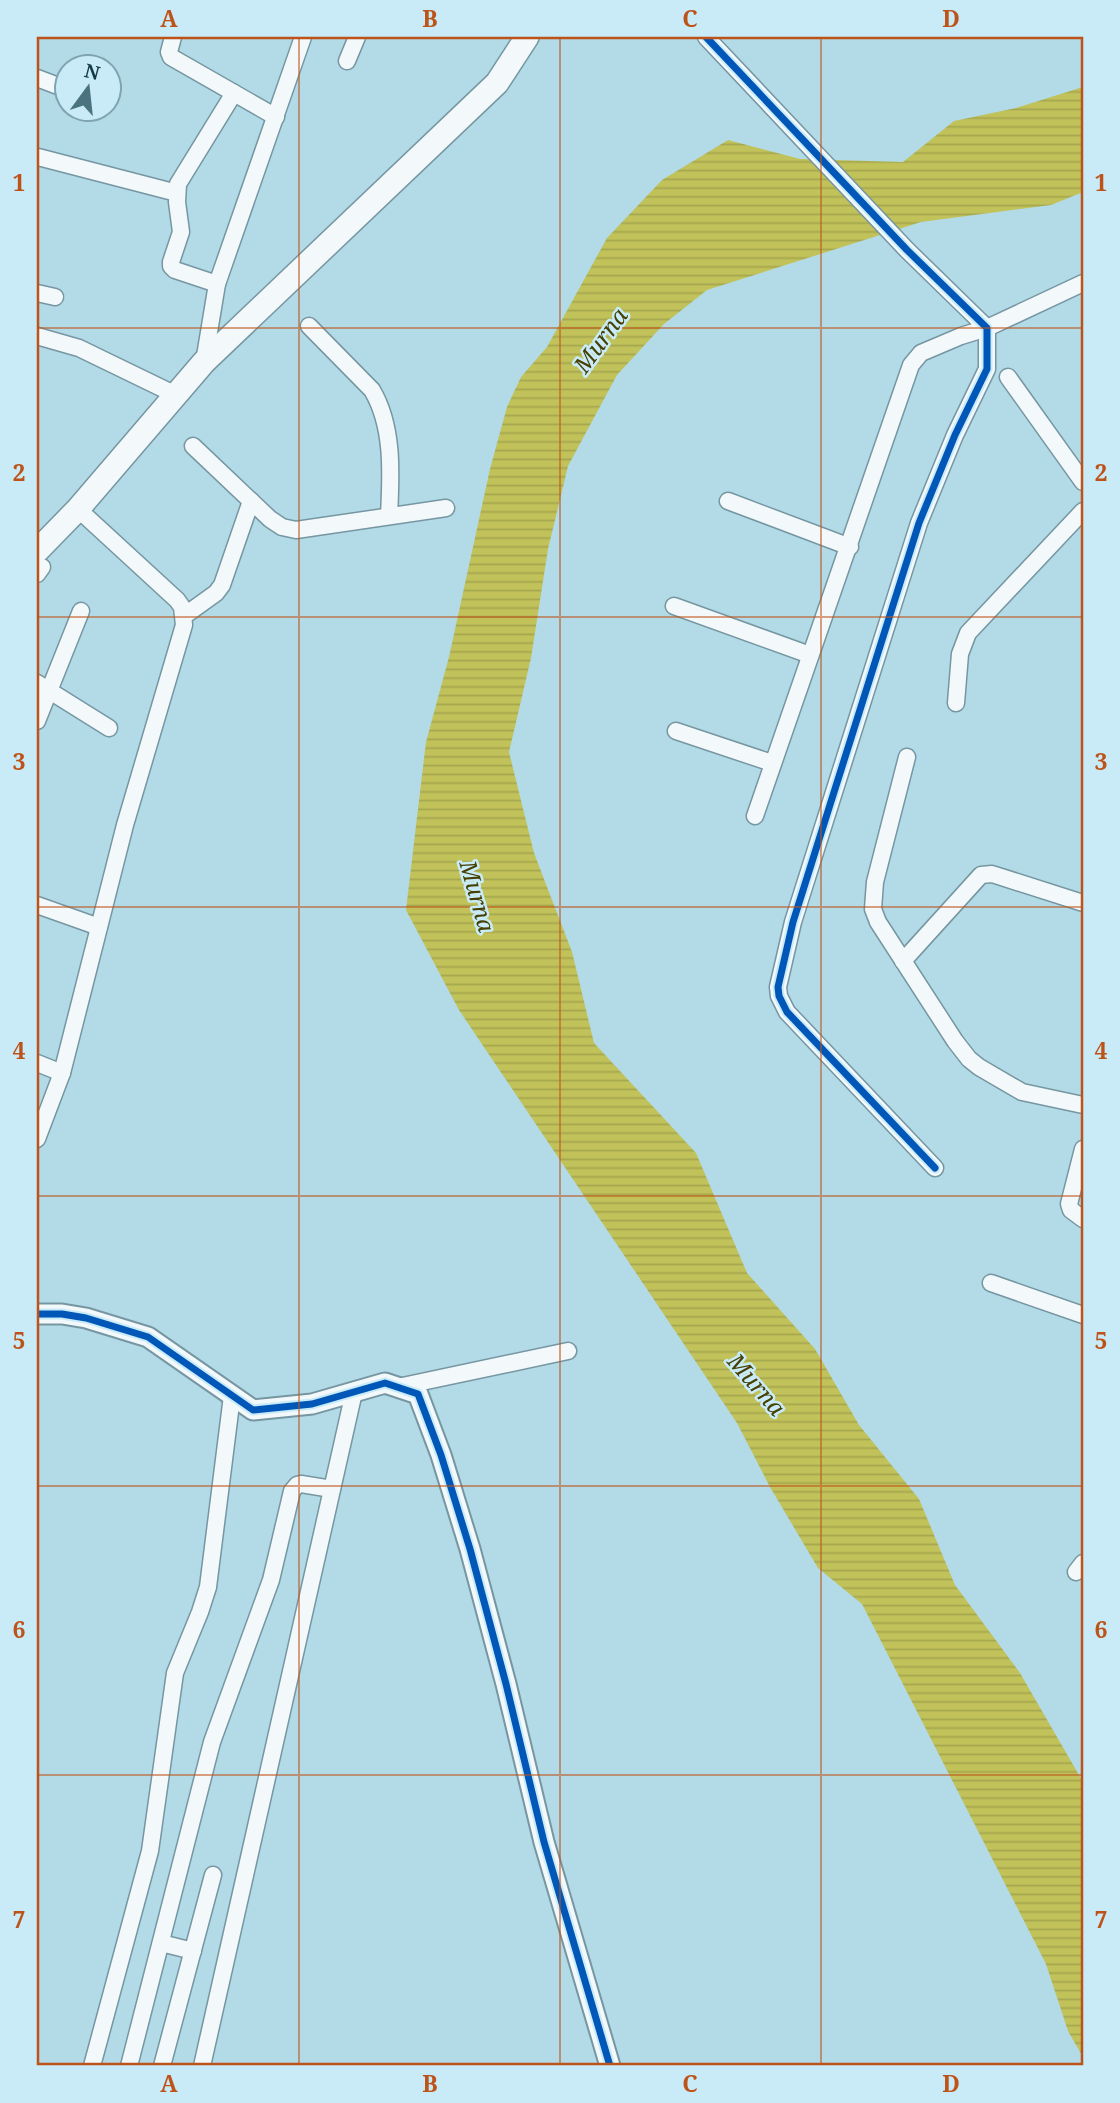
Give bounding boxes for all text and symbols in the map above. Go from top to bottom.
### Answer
text: A [160,2,178,34]
text: B [422,2,438,34]
text: C [682,2,698,34]
text: D [942,2,960,34]
north arrow [52,52,122,122]
text: N [82,57,103,86]
text: 1 [13,166,26,198]
text: 1 [1095,166,1108,198]
water label: Murna [565,300,635,380]
text: 2 [13,456,26,488]
text: 2 [1095,456,1108,488]
text: 3 [13,745,26,777]
text: 3 [1095,745,1108,777]
water label: Murna [452,855,504,936]
text: 4 [13,1034,26,1066]
text: 4 [1095,1034,1108,1066]
text: 5 [13,1324,26,1356]
text: 5 [1095,1324,1108,1356]
water label: Murna [720,1345,794,1423]
text: 6 [13,1613,26,1645]
text: 6 [1095,1613,1108,1645]
text: 7 [13,1903,26,1935]
text: 7 [1095,1903,1108,1935]
text: A [160,2067,178,2099]
text: B [422,2067,438,2099]
text: C [682,2067,698,2099]
text: D [942,2067,960,2099]

